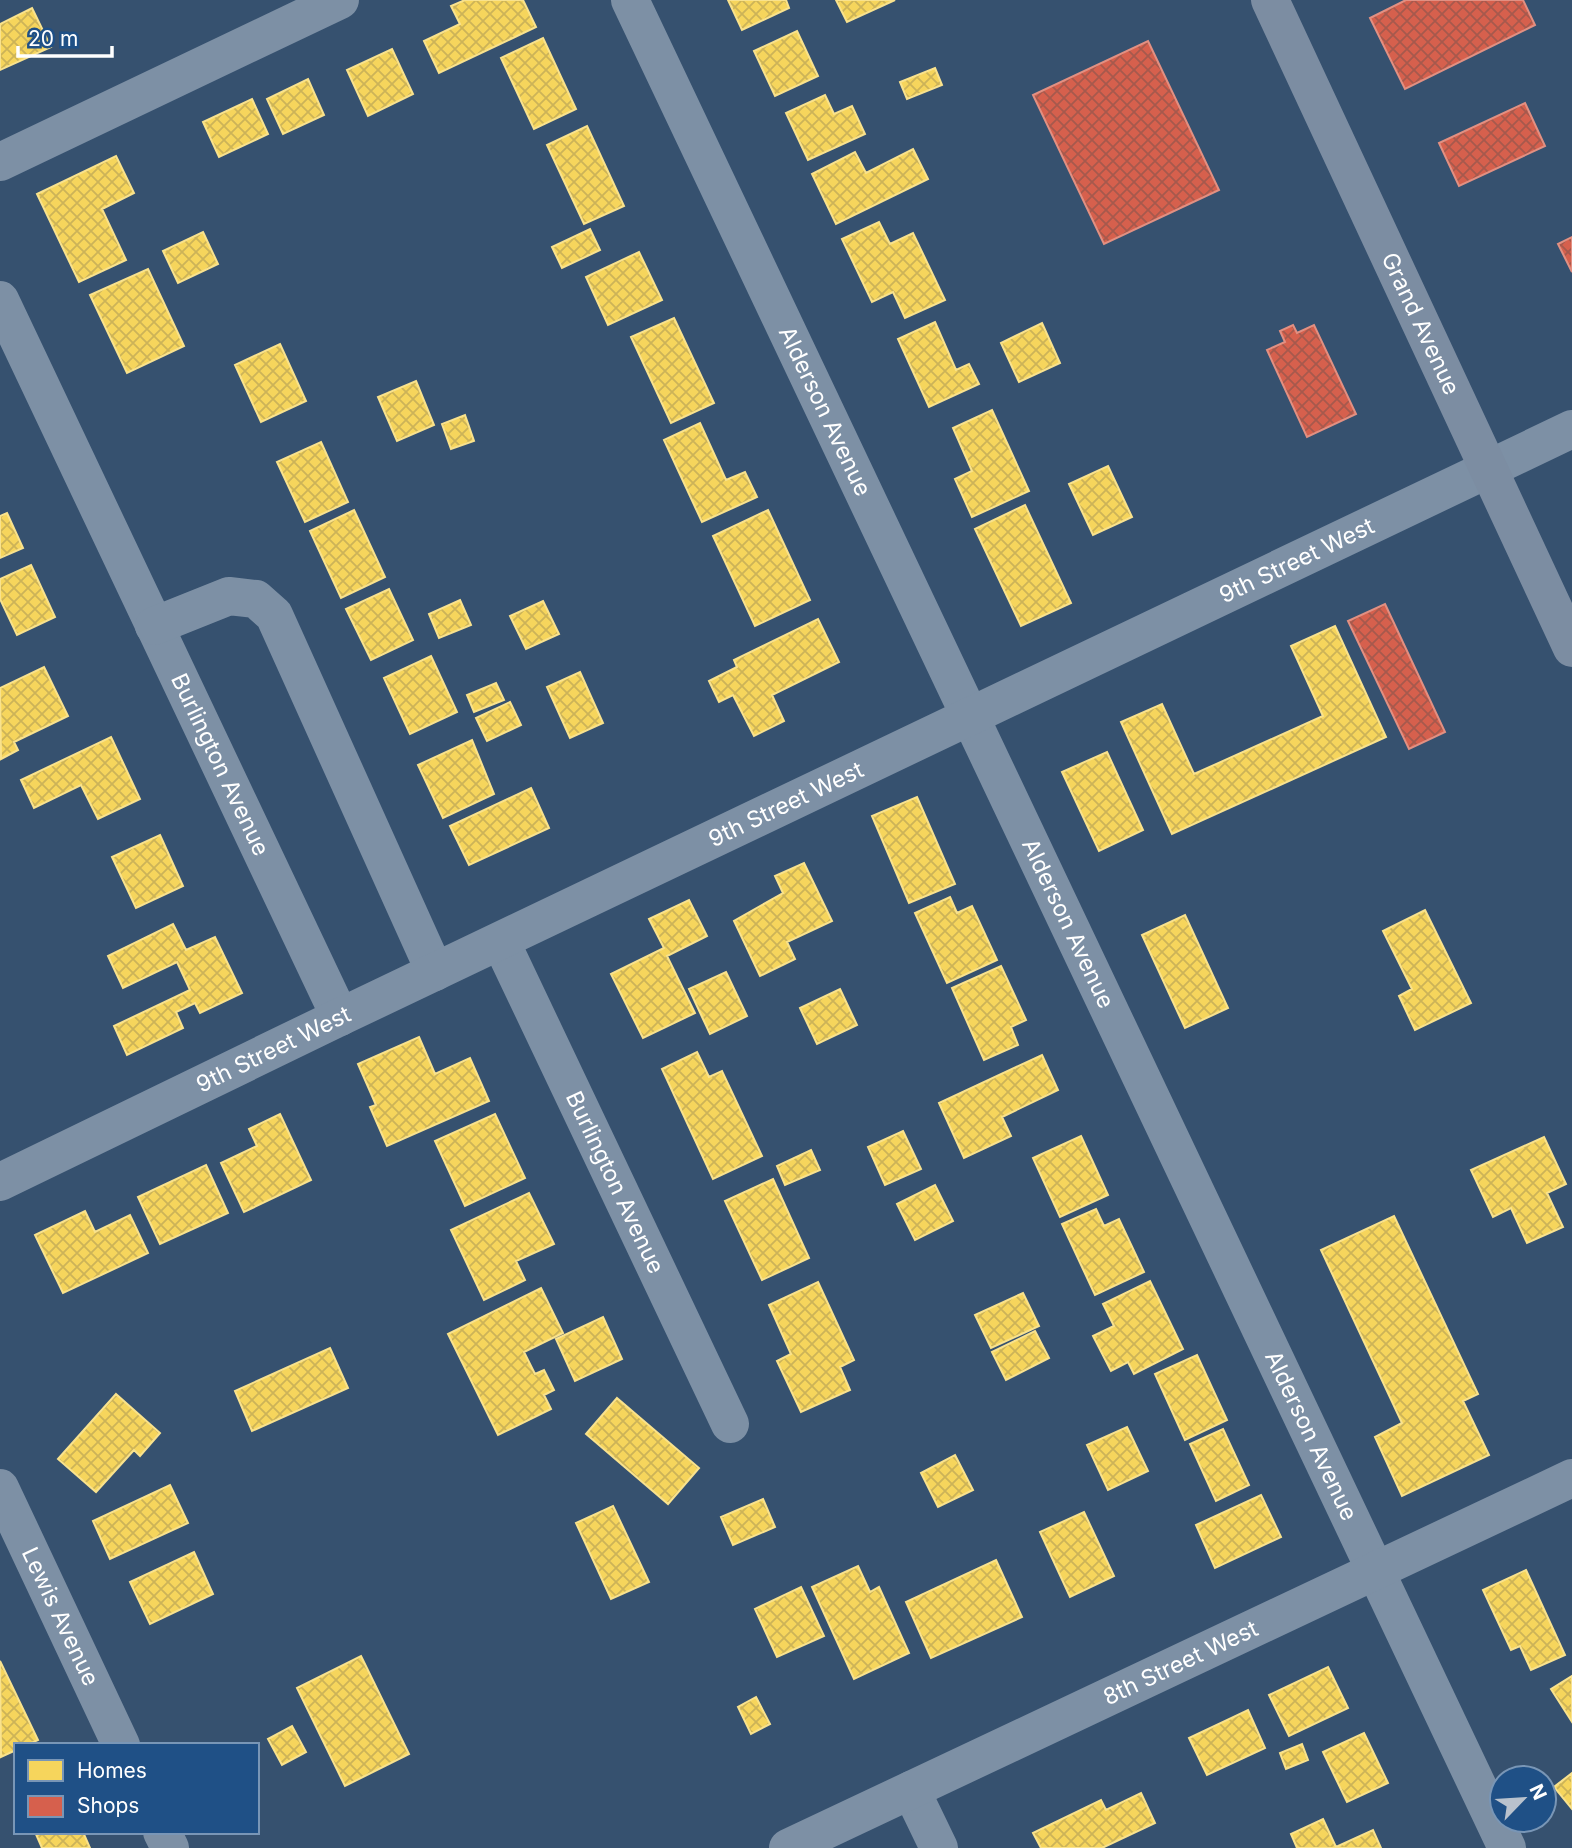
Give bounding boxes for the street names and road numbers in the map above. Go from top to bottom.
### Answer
street label: Grand Avenue [1376,248,1466,399]
street label: Alderson Avenue [773,322,877,500]
street label: 9th Street West [1215,511,1379,609]
street label: Burlington Avenue [165,669,275,860]
street label: 9th Street West [704,755,868,853]
street label: Alderson Avenue [1016,834,1120,1013]
street label: 9th Street West [192,1000,356,1099]
street label: Burlington Avenue [560,1087,670,1278]
street label: Alderson Avenue [1259,1346,1363,1525]
street label: Lewis Avenue [16,1543,105,1690]
street label: 8th Street West [1099,1614,1263,1711]

